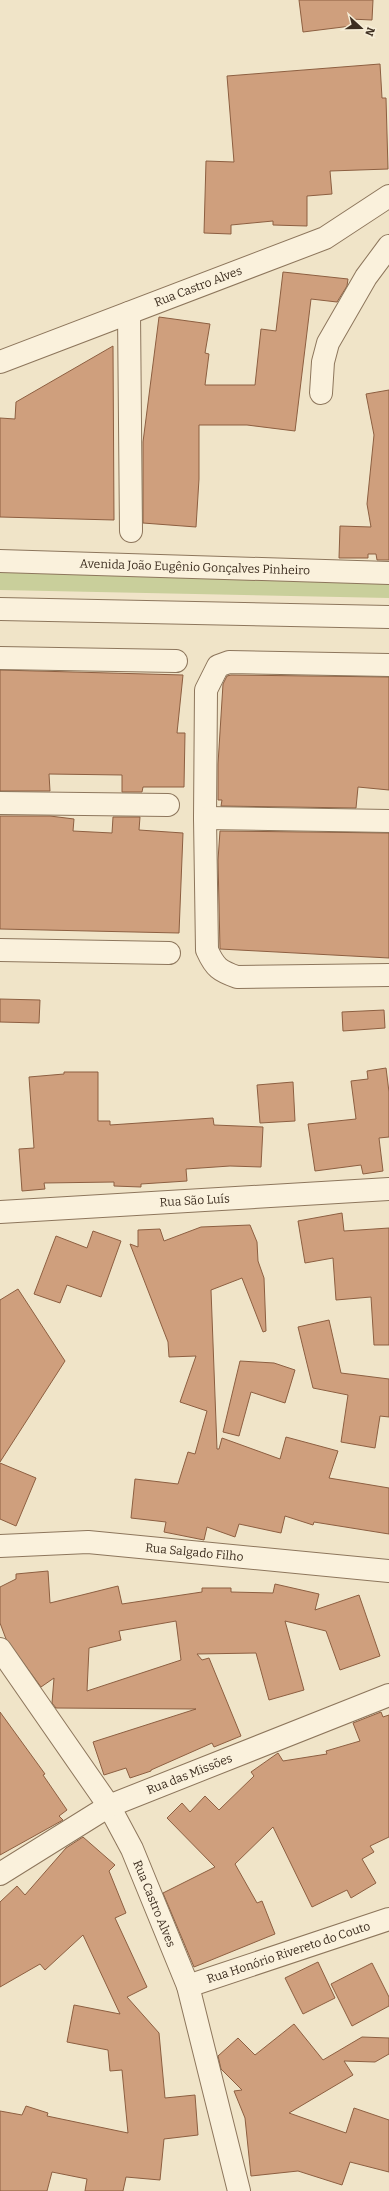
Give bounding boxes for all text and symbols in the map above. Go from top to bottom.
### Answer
north arrow [341,8,381,48]
text: N [362,25,377,38]
street label: Rua Castro Alves [152,263,244,309]
street label: Avenida João Eugênio Gonçalves Pinheiro [79,556,310,578]
street label: Rua São Luís [159,1191,230,1210]
street label: Rua Salgado Filho [145,1541,244,1564]
street label: Rua das Missões [145,1751,234,1797]
street label: Rua Castro Alves [130,1858,178,1950]
street label: Rua Honório Rivereto do Couto [205,1919,372,1986]

